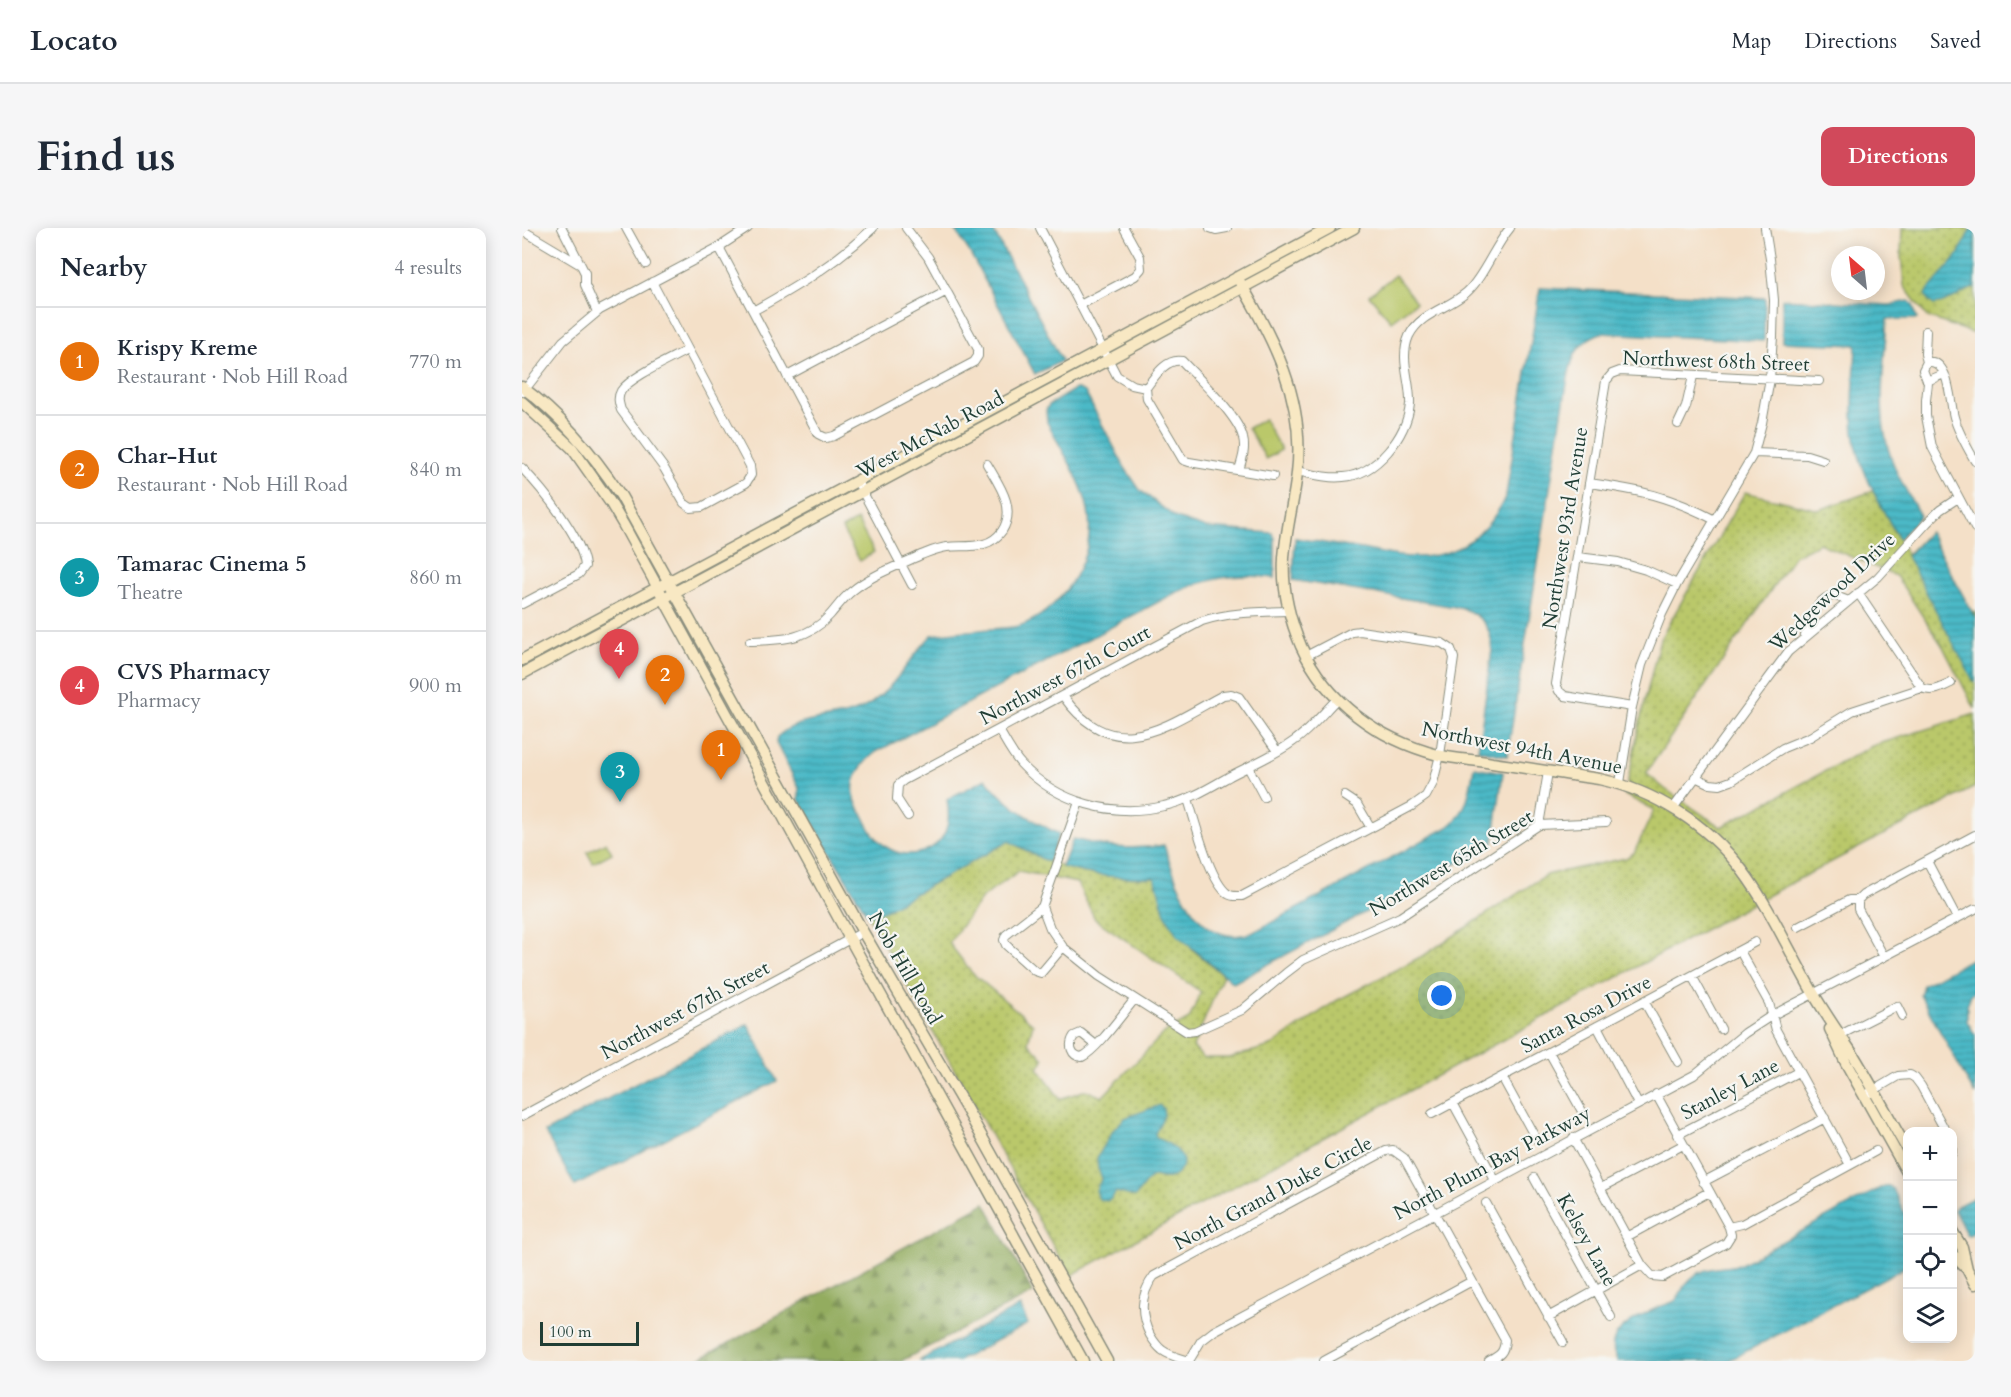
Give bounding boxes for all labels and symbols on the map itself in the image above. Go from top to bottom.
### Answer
north arrow [1831,246,1885,300]
street label: Northwest 68th Street [1622,344,1811,378]
street label: West McNab Road [851,385,1009,486]
street label: Northwest 93rd Avenue [1536,425,1594,631]
street label: Wedgewood Drive [1762,526,1901,659]
street label: Northwest 67th Court [975,618,1156,731]
pin: 4 [600,630,638,679]
pin: 2 [646,656,684,705]
street label: Northwest 94th Avenue [1419,715,1625,781]
pin: 1 [702,730,740,780]
pin: 3 [600,752,640,802]
street label: Northwest 65th Street [1364,803,1539,923]
street label: Nob Hill Road [862,907,948,1030]
street label: Northwest 67th Street [596,954,775,1066]
street label: Santa Rosa Drive [1516,968,1656,1060]
your location [1427,981,1456,1010]
street label: Stanley Lane [1676,1052,1784,1126]
street label: North Plum Bay Parkway [1389,1099,1596,1227]
street label: North Grand Duke Circle [1169,1129,1377,1257]
street label: Kelsey Lane [1550,1189,1624,1291]
scale bar [540,1319,639,1346]

